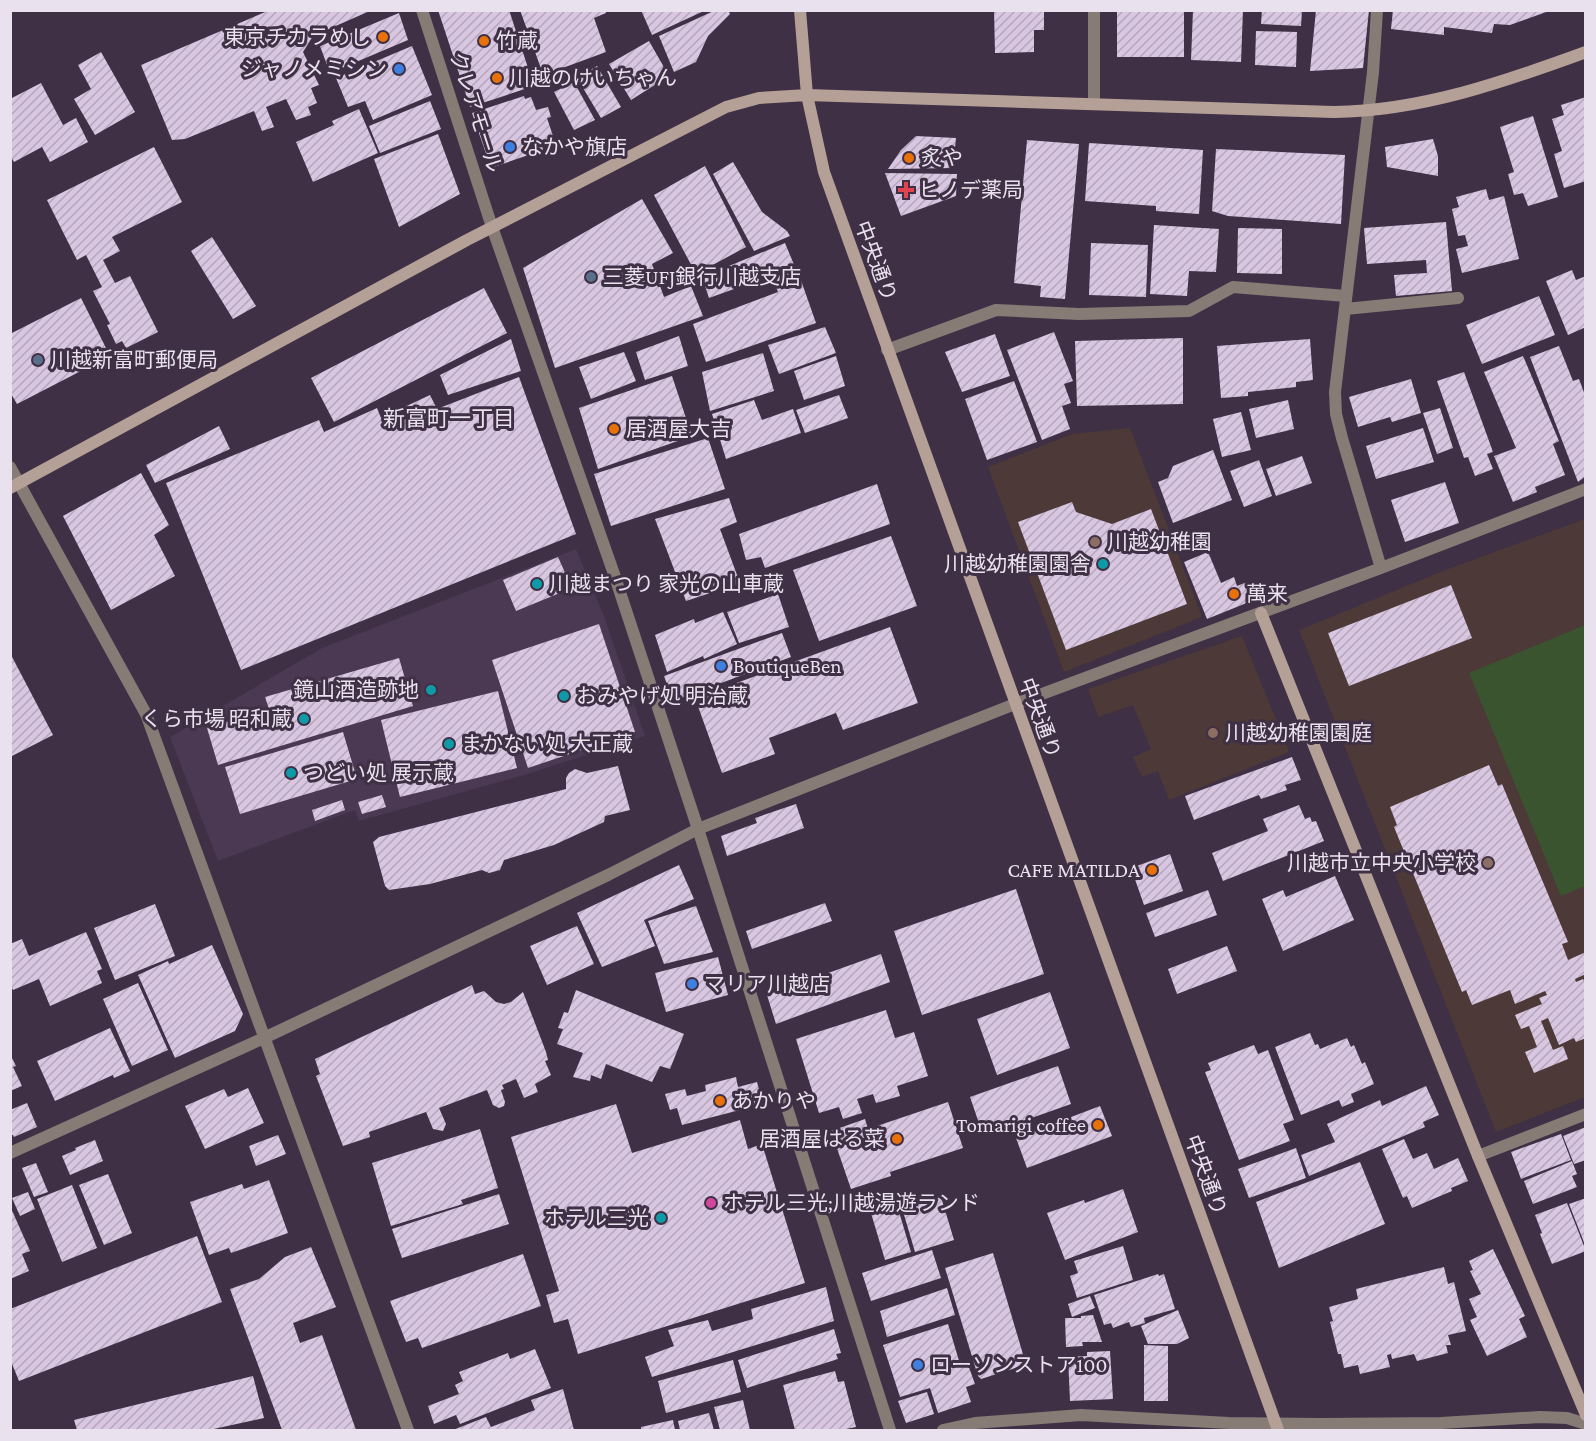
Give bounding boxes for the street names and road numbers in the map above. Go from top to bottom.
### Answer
street label: クレアモール [445,48,507,176]
street label: 中央通り [850,217,902,305]
street label: 中央通り [1014,674,1066,762]
street label: 中央通り [1180,1131,1232,1219]

